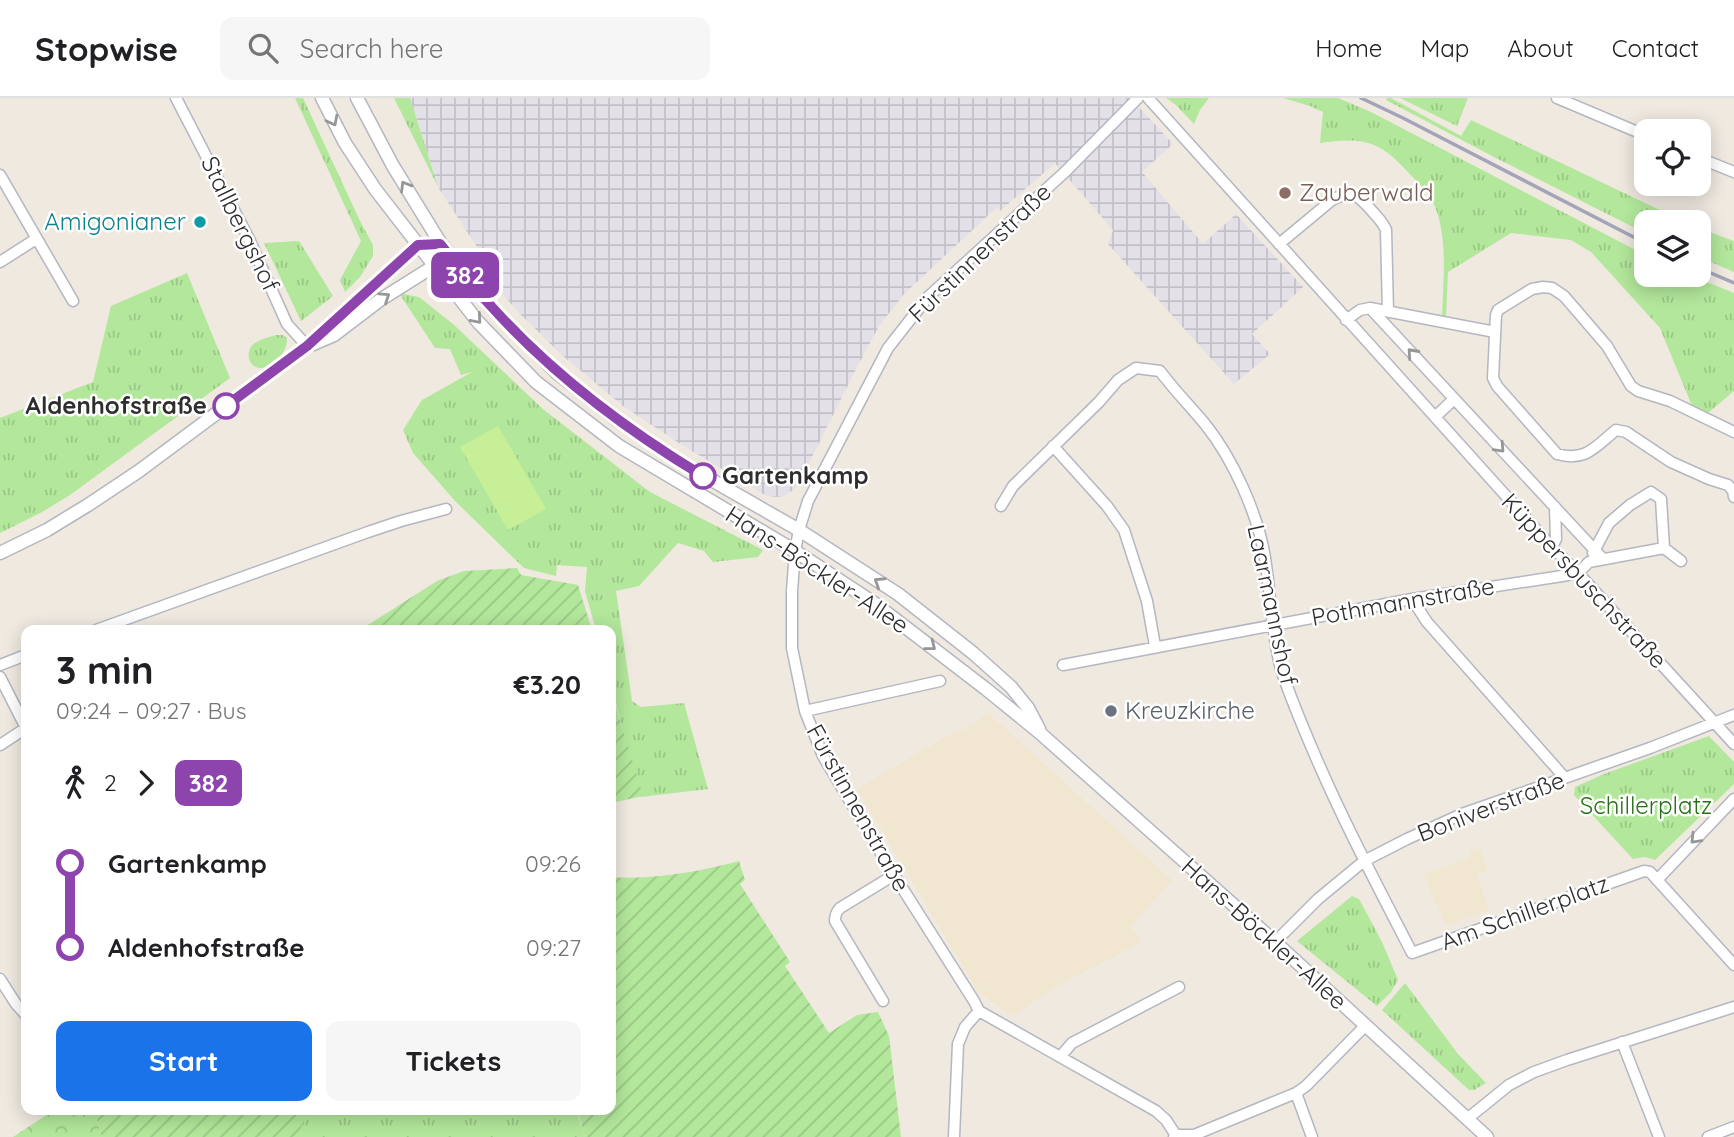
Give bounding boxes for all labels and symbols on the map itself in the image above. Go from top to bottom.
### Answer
one-way arrow [325,114,339,126]
street label: Stallbergshof [195,151,287,296]
street label: Fürstinnenstraße [902,177,1057,328]
place label: Zauberwald [1299,177,1433,207]
one-way arrow [400,180,413,193]
marker: Zauberwald [1277,185,1293,201]
place label: Amigonianer [44,206,186,236]
marker: Amigonianer [192,214,208,230]
line badge: 382 [425,252,505,298]
one-way arrow [377,293,390,306]
one-way arrow [469,311,481,324]
one-way arrow [1407,349,1420,362]
place label: Aldenhofstraße [26,390,207,420]
marker: Aldenhofstraße [213,393,239,419]
one-way arrow [1492,440,1505,453]
place label: Gartenkamp [722,460,869,490]
marker: Gartenkamp [690,463,716,489]
street label: Küppersbuschstraße [1496,486,1674,674]
street label: Hans-Böckler-Allee [720,499,915,640]
street label: Laarmannshof [1241,522,1305,688]
street label: Pothmannstraße [1309,570,1497,632]
one-way arrow [874,577,887,590]
one-way arrow [922,638,935,650]
place label: Kreuzkirche [1125,695,1255,725]
marker: Kreuzkirche [1103,703,1119,719]
street label: Fürstinnenstraße [800,719,917,896]
street label: Boniverstraße [1413,764,1569,848]
park label: Schillerplatz [1580,790,1712,820]
one-way arrow [1691,831,1704,844]
street label: Hans-Böckler-Allee [1176,851,1354,1015]
street label: Am Schillerplatz [1437,868,1613,956]

